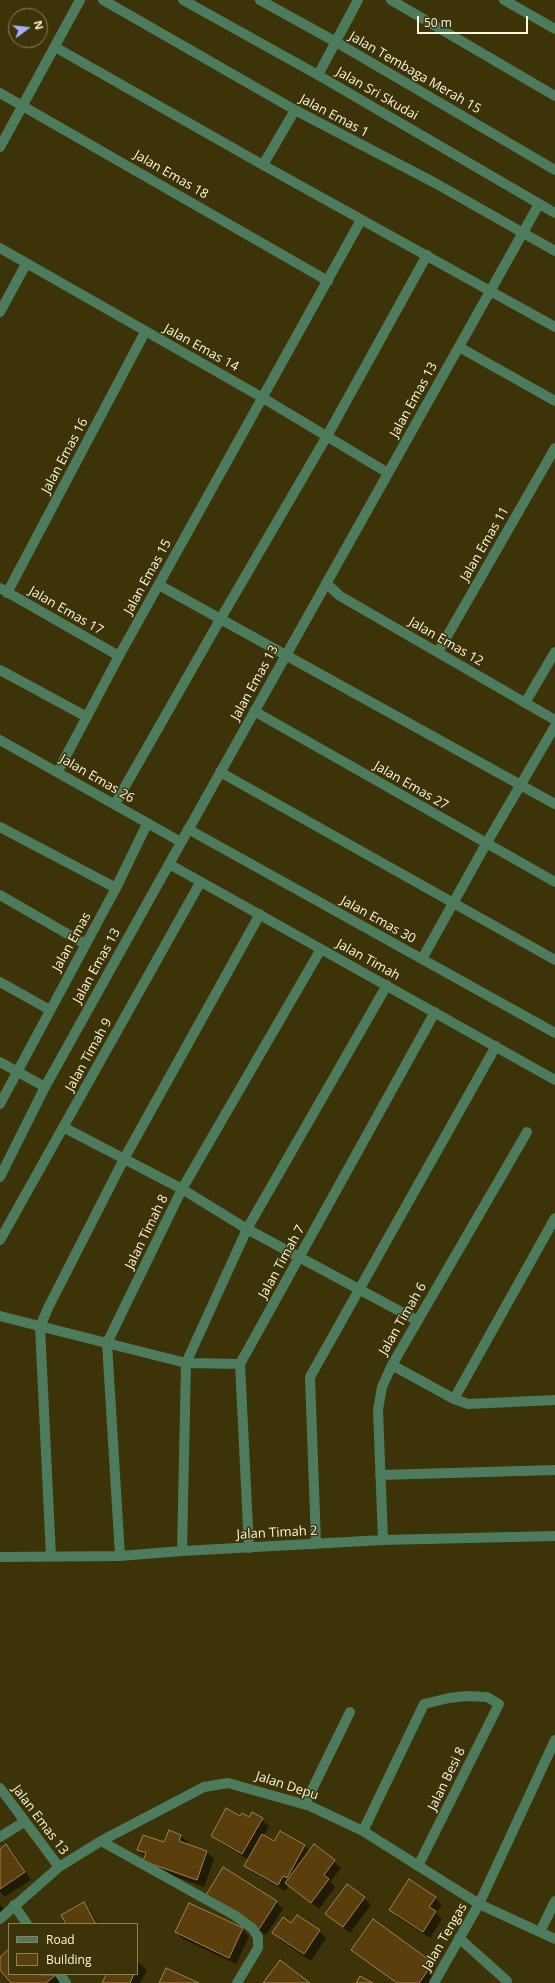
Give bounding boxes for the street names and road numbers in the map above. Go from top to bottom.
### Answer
street label: Jalan Tembaga Merah 15 [346,29,484,117]
street label: Jalan Sri Skudai [333,64,421,124]
street label: Jalan Emas 1 [297,91,371,141]
street label: Jalan Emas 18 [131,147,211,203]
street label: Jalan Emas 14 [161,321,241,375]
street label: Jalan Emas 13 [387,360,441,440]
street label: Jalan Emas 16 [39,415,91,497]
street label: Jalan Emas 11 [457,504,513,584]
street label: Jalan Emas 15 [121,537,175,617]
street label: Jalan Emas 17 [26,583,106,639]
street label: Jalan Emas 12 [406,614,486,670]
street label: Jalan Emas 13 [228,643,282,723]
street label: Jalan Emas 26 [57,751,137,807]
street label: Jalan Emas 27 [371,758,451,814]
street label: Jalan Emas 30 [338,893,418,947]
street label: Jalan Emas [49,910,95,974]
street label: Jalan Emas 13 [70,926,124,1006]
street label: Jalan Timah [334,936,402,984]
street label: Jalan Timah 9 [63,1016,115,1094]
street label: Jalan Timah 8 [122,1192,172,1272]
street label: Jalan Timah 7 [256,1223,308,1301]
street label: Jalan Timah 6 [376,1280,430,1358]
street label: Jalan Timah 2 [236,1523,318,1543]
street label: Jalan Besi 8 [425,1745,469,1813]
street label: Jalan Depu [254,1769,320,1803]
street label: Jalan Emas 13 [9,1782,71,1858]
street label: Jalan Tengas [419,1900,471,1974]

